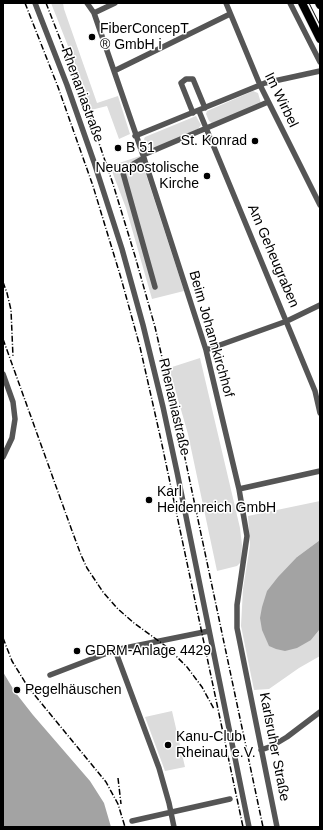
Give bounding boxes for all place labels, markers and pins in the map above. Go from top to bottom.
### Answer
place label: FiberConcepT ® GmbH i [100,21,189,54]
marker: FiberConcepT ® GmbH i [87,32,97,42]
place label: St. Konrad [181,133,247,149]
marker: St. Konrad [250,136,260,146]
place label: B 51 [126,140,155,156]
marker: B 51 [113,143,123,153]
place label: Neuapostolische Kirche [95,160,199,192]
marker: Neuapostolische Kirche [202,171,212,181]
place label: Karl Heidenreich GmbH [157,484,276,516]
marker: Karl Heidenreich GmbH [144,495,154,505]
place label: GDRM-Anlage 4429 [85,643,211,659]
marker: GDRM-Anlage 4429 [72,646,82,656]
place label: Pegelhäuschen [25,682,122,698]
marker: Pegelhäuschen [12,685,22,695]
place label: Kanu-Club Rheinau e.V. [176,729,256,762]
marker: Kanu-Club Rheinau e.V. [163,740,173,750]

